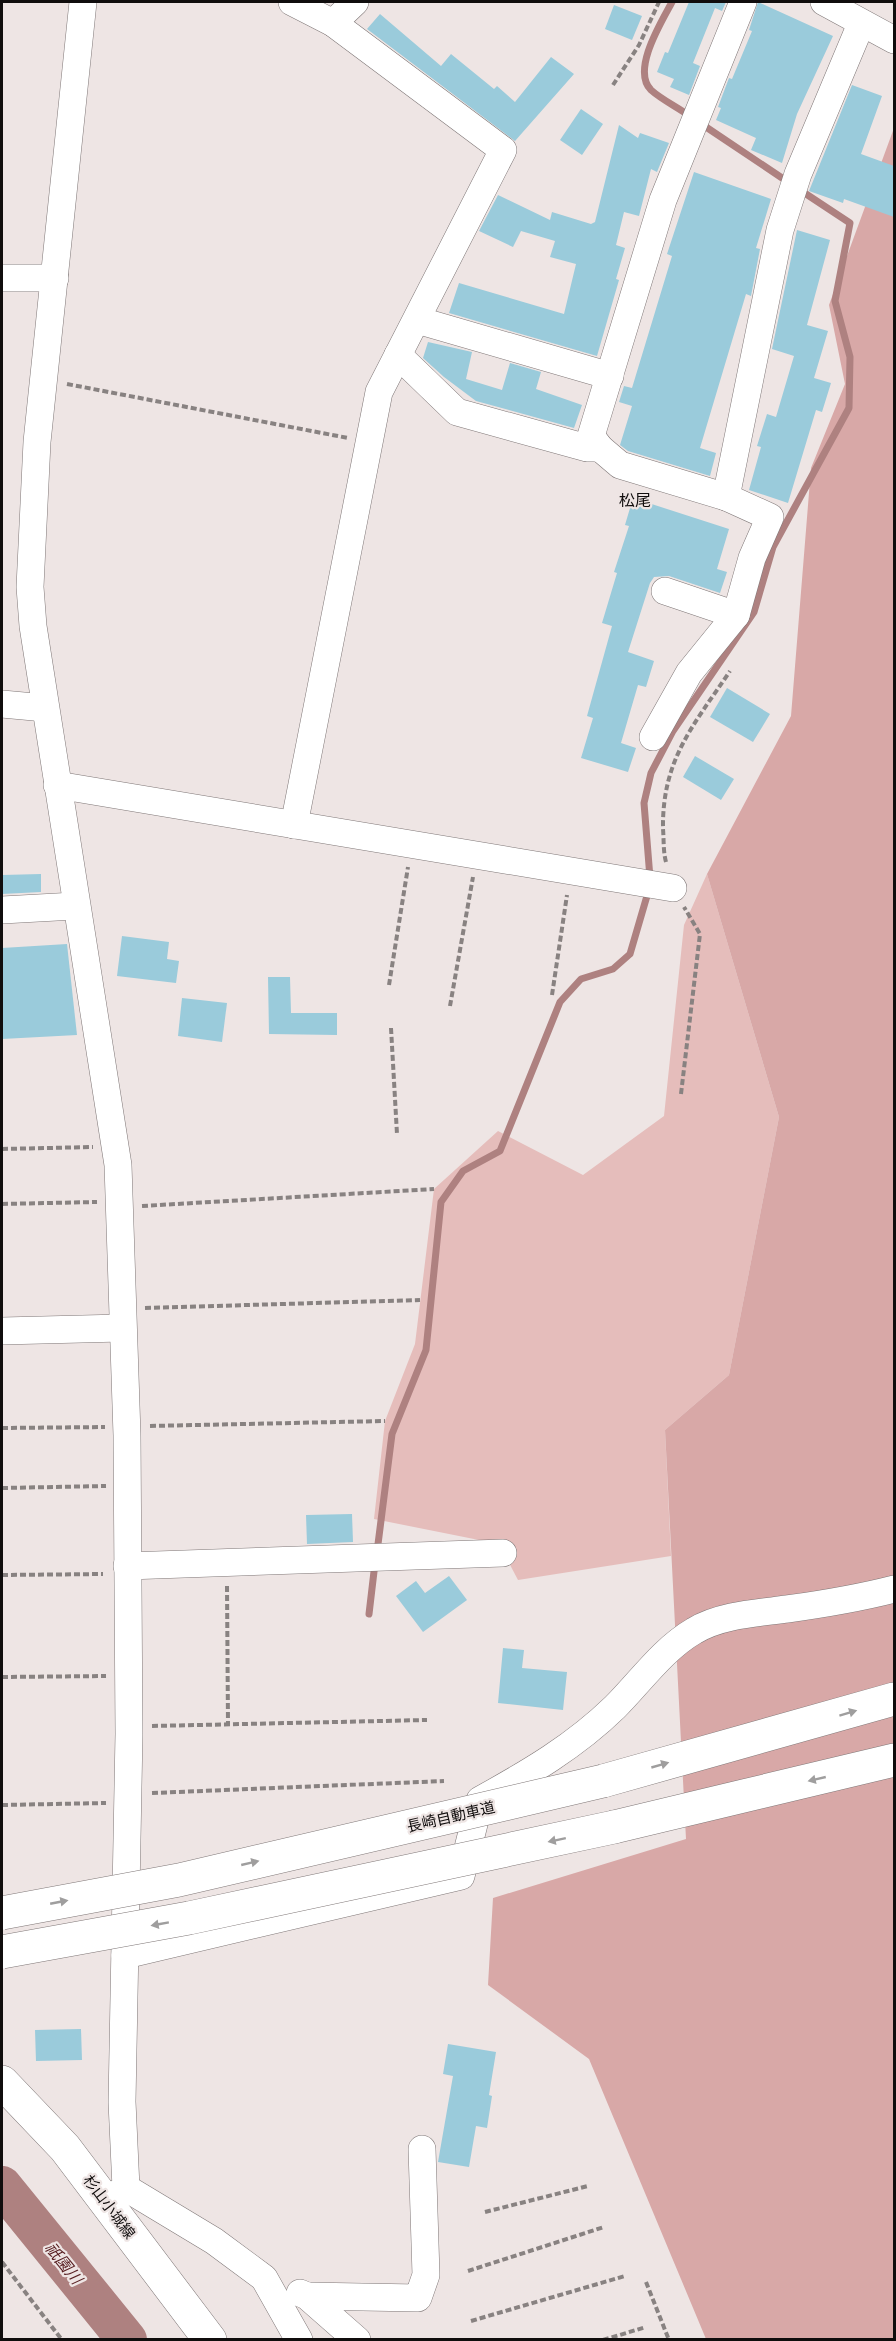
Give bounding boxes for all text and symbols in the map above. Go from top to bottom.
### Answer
district label: 松尾 [619,490,651,510]
one-way arrow [839,1708,857,1717]
one-way arrow [651,1760,669,1770]
one-way arrow [808,1774,827,1784]
street label: 長崎自動車道 [405,1797,497,1836]
one-way arrow [547,1835,566,1845]
one-way arrow [241,1858,259,1868]
one-way arrow [50,1897,69,1906]
one-way arrow [151,1919,170,1928]
street label: 杉山小城線 [79,2171,140,2242]
water label: 祇園川 [41,2238,88,2289]

